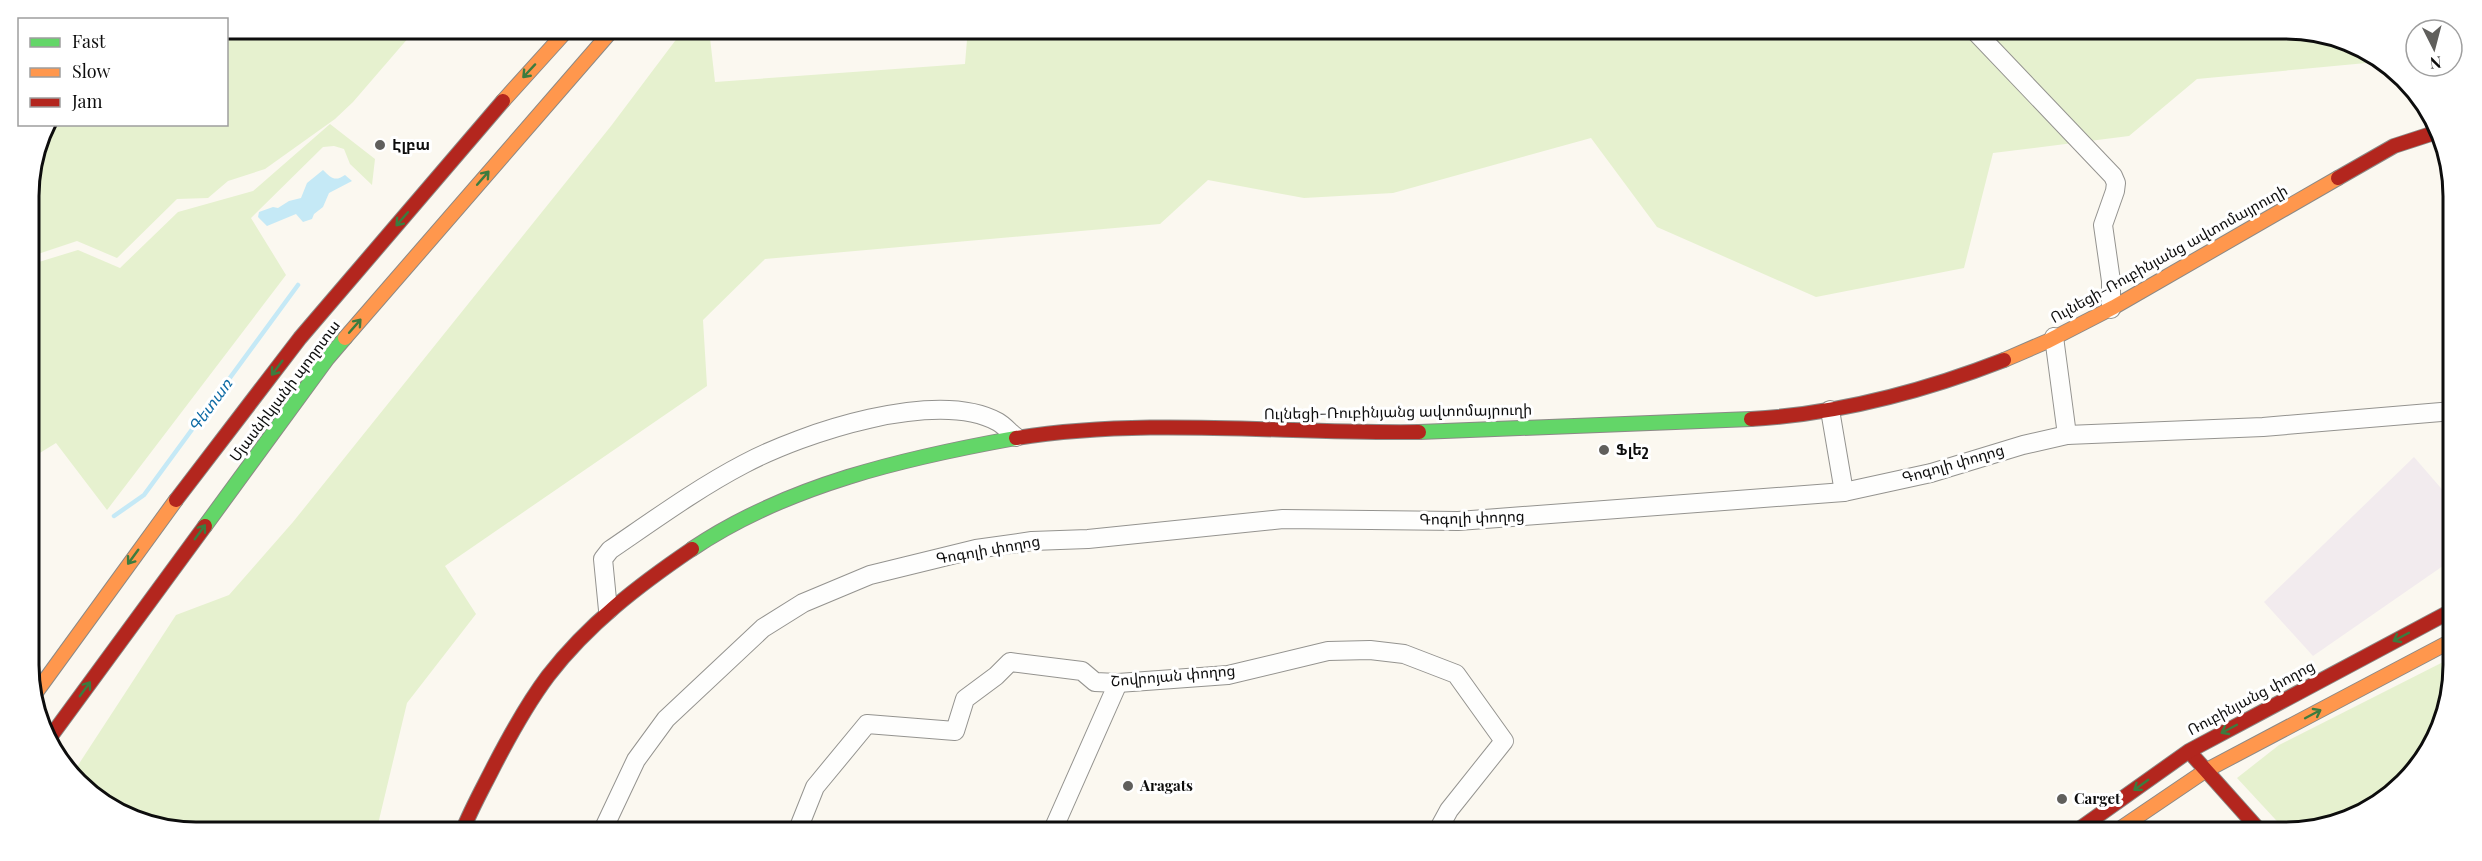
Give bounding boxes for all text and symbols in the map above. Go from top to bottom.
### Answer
legend [18,18,228,126]
north arrow [2404,18,2464,78]
text: Fast [72,29,106,53]
text: N [2428,52,2442,75]
text: Slow [72,59,110,83]
one-way arrow [522,64,537,79]
text: Jam [71,89,102,113]
place label: Էլբա [392,134,430,154]
marker: Էլբա [373,138,387,152]
one-way arrow [476,171,490,186]
street label: Ուլնեցի-Ռուբինյանց ավտոմայրուղի [2046,179,2291,327]
one-way arrow [395,211,409,226]
street label: Մյասնիկյանի պողոտա [224,316,344,465]
one-way arrow [348,319,362,334]
one-way arrow [270,360,283,376]
water label: Գետառ [183,373,237,436]
street label: Ուլնեցի-Ռուբինյանց ավտոմայրուղի [1264,399,1532,423]
place label: Ֆլեշ [1616,439,1649,459]
street label: Գոգոլի փողոց [1899,439,2006,487]
marker: Ֆլեշ [1597,443,1611,457]
street label: Գոգոլի փողոց [1419,505,1525,529]
one-way arrow [194,524,206,540]
street label: Գոգոլի փողոց [934,530,1041,568]
one-way arrow [127,549,140,565]
one-way arrow [2393,632,2411,643]
street label: Ռուբինյանց փողոց [2183,655,2318,739]
street label: Շովրոյան փողոց [1110,660,1236,690]
one-way arrow [79,682,91,698]
one-way arrow [2303,708,2321,719]
one-way arrow [2221,724,2239,735]
place label: Aragats [1139,775,1193,795]
marker: Aragats [1121,779,1135,793]
one-way arrow [2134,779,2150,791]
place label: Carget [2074,788,2121,808]
marker: Carget [2055,792,2069,806]

